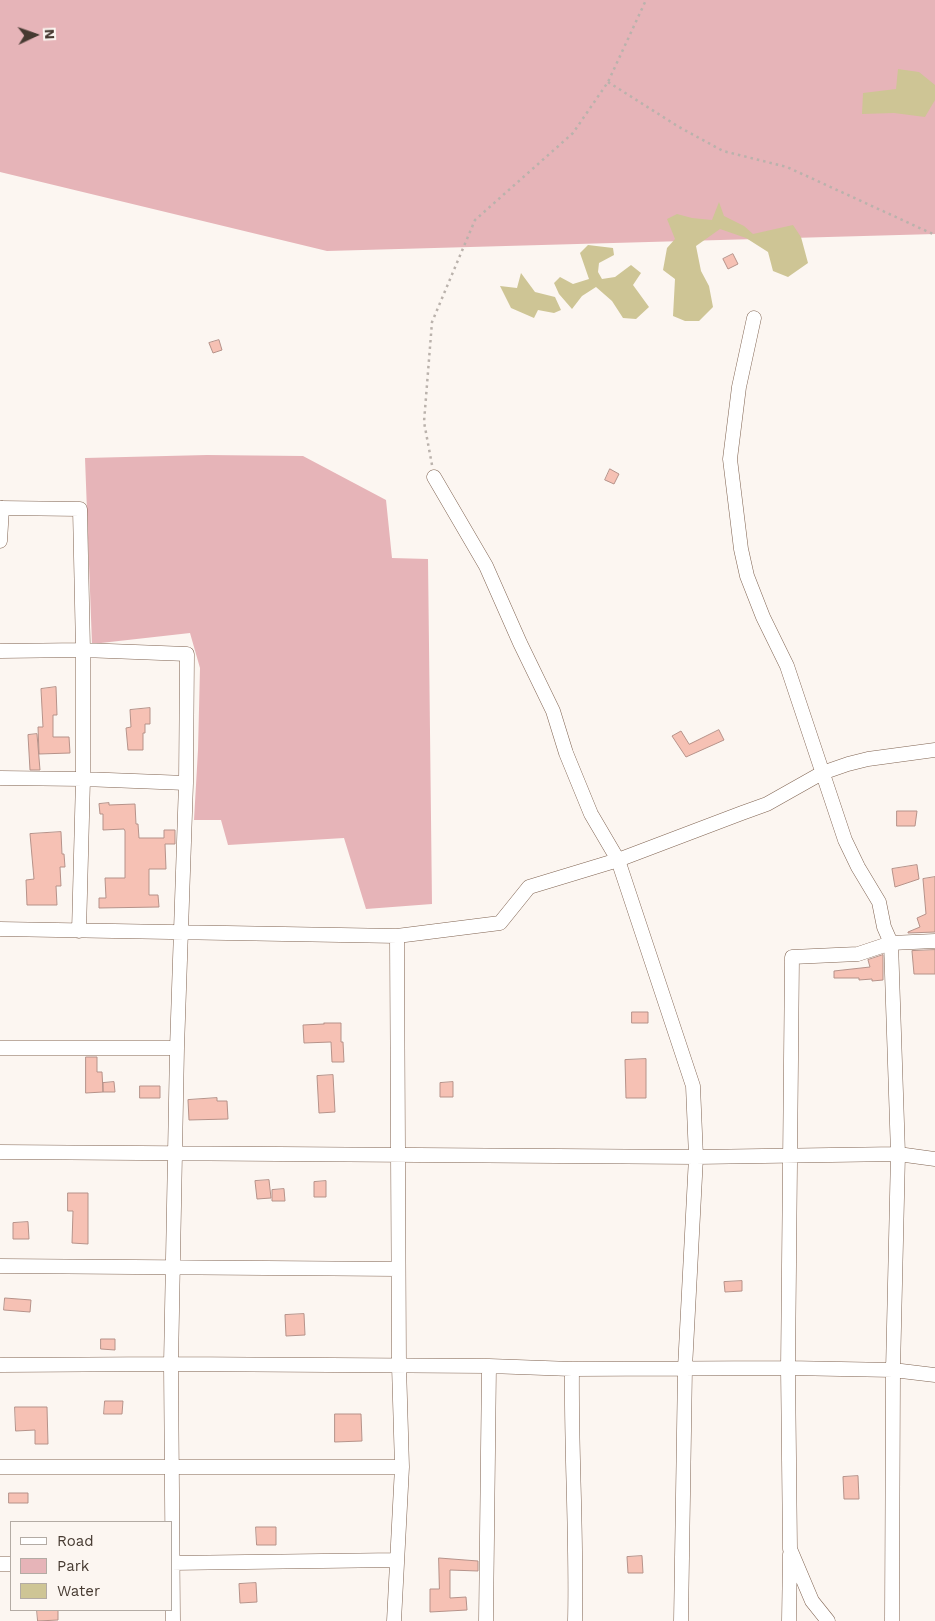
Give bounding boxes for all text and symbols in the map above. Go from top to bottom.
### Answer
north arrow [10,10,60,60]
text: N [42,29,58,40]
legend [10,1521,172,1611]
text: Road [57,1532,94,1550]
text: Park [57,1557,89,1575]
text: Water [57,1582,100,1600]

